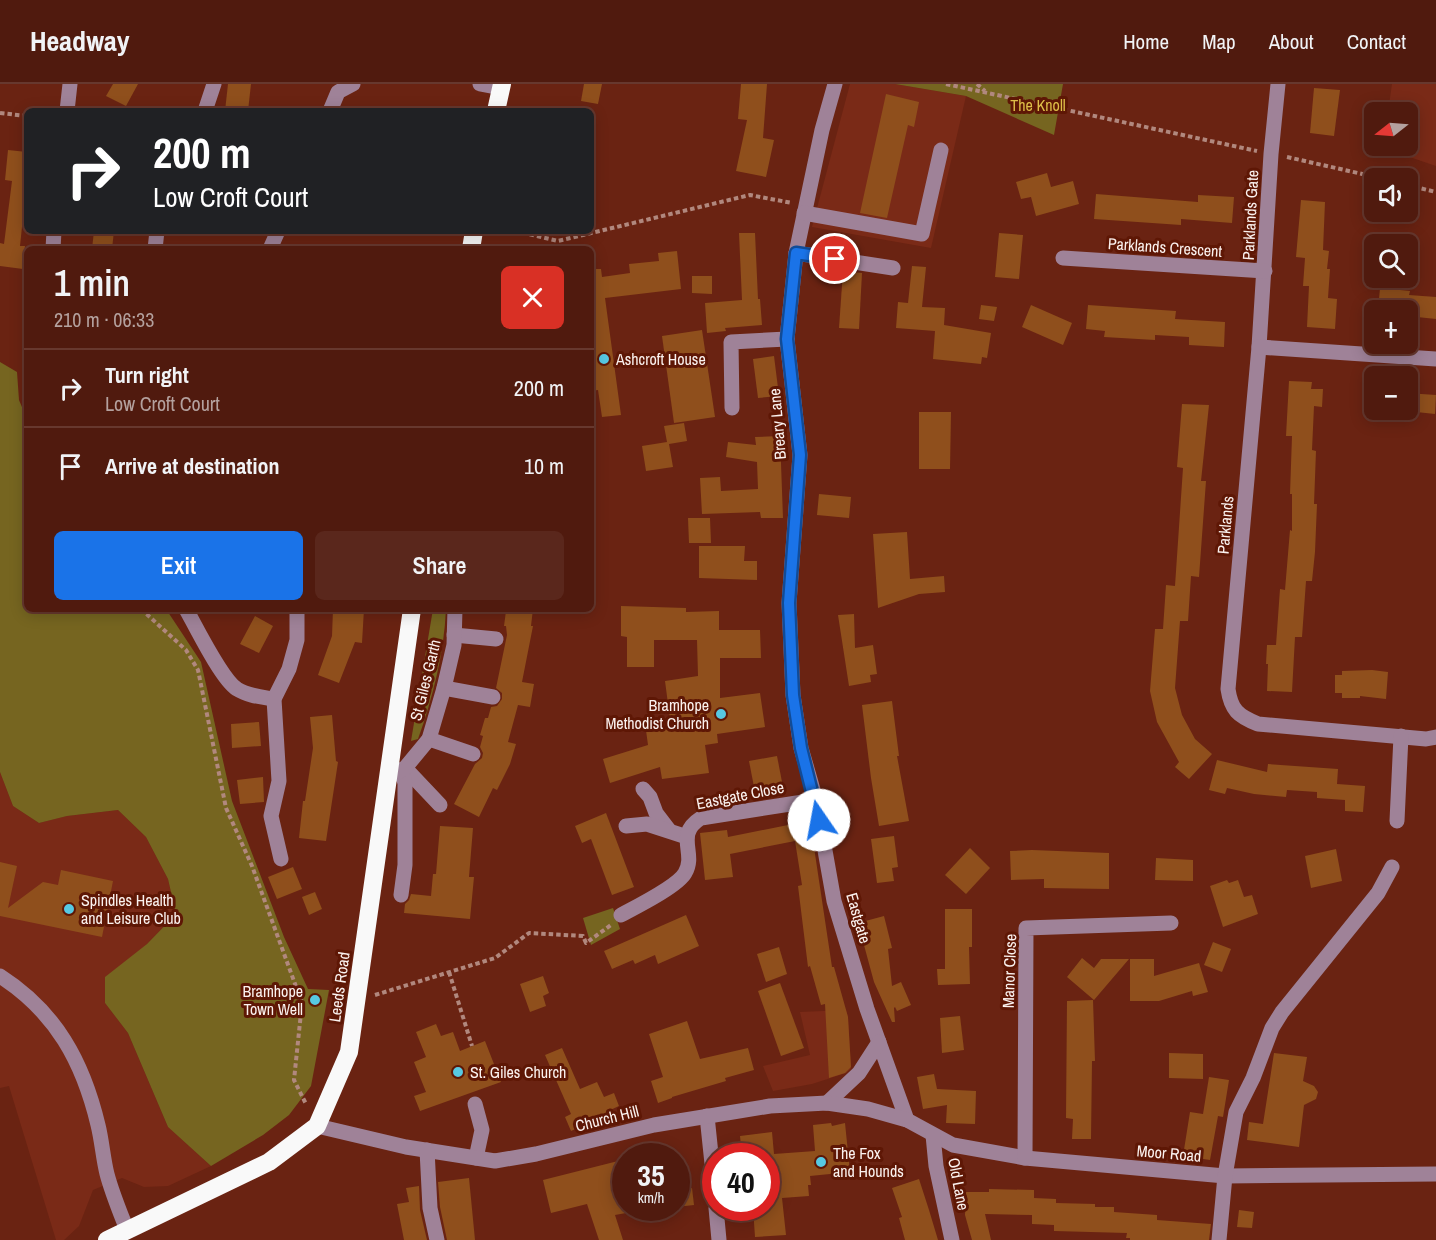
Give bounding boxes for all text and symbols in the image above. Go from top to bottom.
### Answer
text: Headway [30,22,130,60]
text: Home [1123,27,1169,56]
text: Map [1202,27,1236,56]
text: About [1269,27,1314,56]
text: Contact [1347,27,1406,56]
park label: The Knoll [1010,94,1066,116]
north arrow [1364,102,1418,156]
map controls [1364,102,1418,420]
text: 200 m [153,125,251,181]
icon: right [54,132,132,210]
button: sound [1364,168,1418,222]
street label: Parklands Gate [1237,169,1263,261]
text: Low Croft Court [153,179,308,215]
street label: Parklands Crescent [1107,232,1223,262]
pin [809,233,860,284]
button: search [1364,234,1418,288]
icon: arrive [818,242,851,275]
text: 1 min [54,259,130,307]
button: close [501,266,564,329]
button: + [1364,300,1418,354]
text: 210 m · 06:33 [54,306,154,333]
place label: Ashcroft House [615,348,706,370]
marker: Ashcroft House [597,352,611,366]
text: Turn right [105,360,189,390]
button: − [1364,366,1418,420]
icon: right [54,372,87,405]
text: 200 m [514,373,564,403]
street label: Breary Lane [763,387,791,461]
text: Low Croft Court [105,390,220,417]
icon: arrive [54,450,87,483]
text: Arrive at destination [105,451,279,481]
text: 10 m [524,451,564,481]
street label: Parklands [1211,495,1239,555]
button: Exit [54,531,303,600]
button: Share [315,531,564,600]
street label: St Giles Garth [404,637,446,723]
place label: Bramhope Methodist Church [605,694,709,734]
marker: Bramhope Methodist Church [714,707,728,721]
street label: Eastgate Close [694,776,786,814]
position arrow [787,788,851,852]
place label: Spindles Health and Leisure Club [81,889,181,929]
street label: Eastgate [841,890,877,946]
marker: Spindles Health and Leisure Club [62,902,76,916]
street label: Manor Close [997,933,1021,1009]
street label: Leeds Road [323,950,355,1024]
place label: Bramhope Town Well [242,980,303,1020]
marker: Bramhope Town Well [308,993,322,1007]
place label: St. Giles Church [470,1061,566,1083]
marker: St. Giles Church [451,1065,465,1079]
street label: Church Hill [573,1099,641,1137]
street label: Moor Road [1136,1139,1202,1167]
place label: The Fox and Hounds [833,1142,904,1182]
speed limit sign: 40 [702,1143,780,1221]
text: 35 [637,1155,665,1195]
marker: The Fox and Hounds [814,1155,828,1169]
street label: Old Lane [943,1156,975,1212]
text: km/h [638,1187,664,1208]

